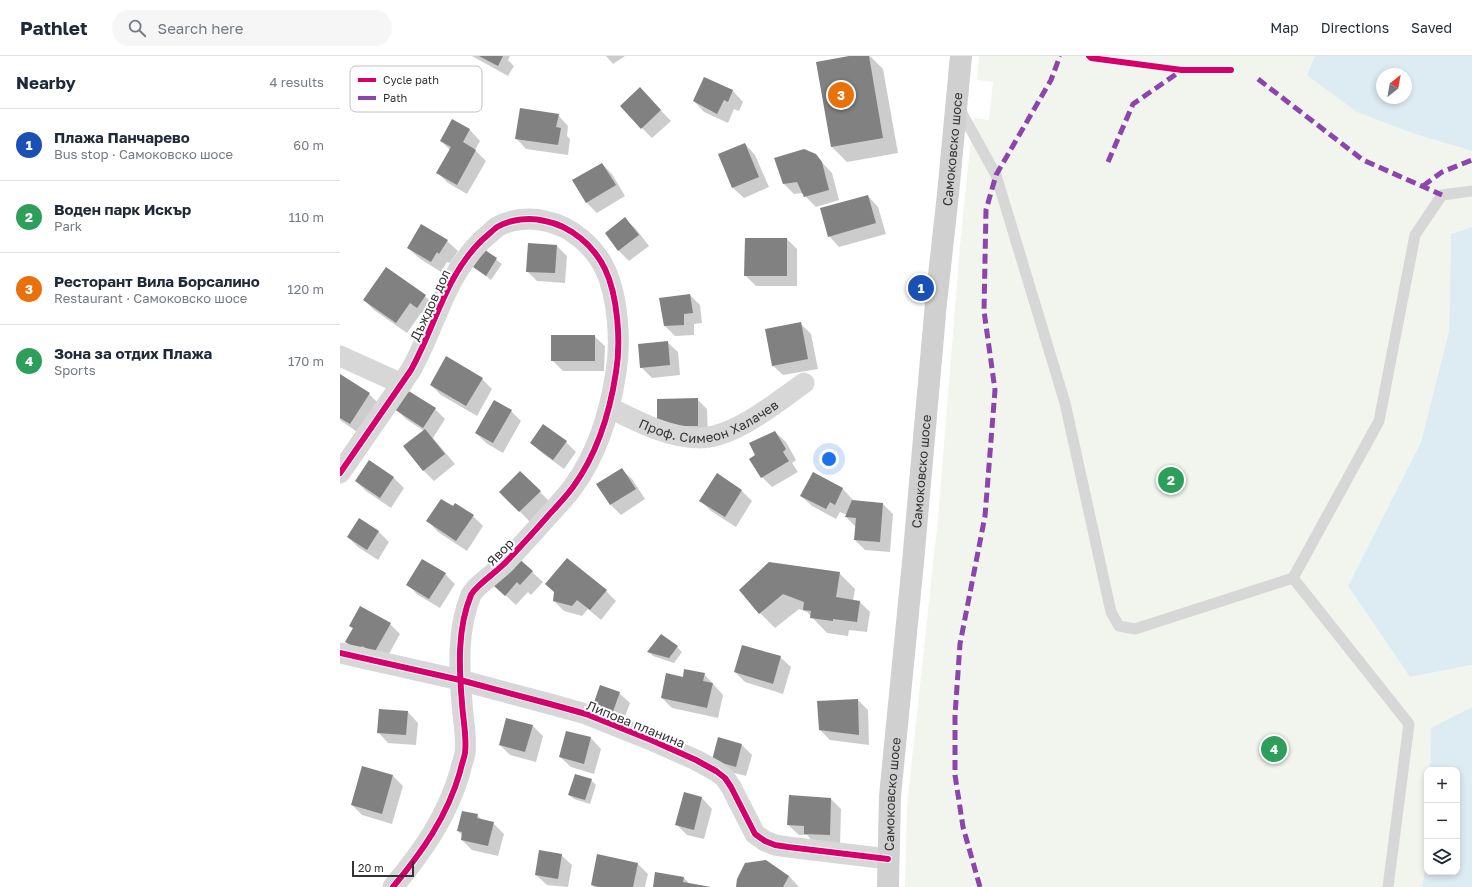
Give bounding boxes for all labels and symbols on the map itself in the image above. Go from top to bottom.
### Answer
legend [350,66,482,112]
north arrow [1376,68,1412,104]
text: Cycle path [383,73,439,86]
pin: 3 [828,80,854,110]
text: Path [383,91,407,104]
street label: Самоковско шосе [939,91,966,207]
street label: Дъждов дол [406,267,454,343]
pin: 1 [908,273,934,303]
street label: Проф. Симеон Халачев [637,396,781,446]
street label: Самоковско шосе [908,414,934,529]
your location [819,449,839,469]
pin: 2 [1158,465,1184,495]
street label: Явор [483,535,517,569]
street label: Липова планина [584,697,688,751]
pin: 4 [1261,734,1287,764]
street label: Самоковско шосе [881,736,904,851]
scale bar [352,859,414,878]

